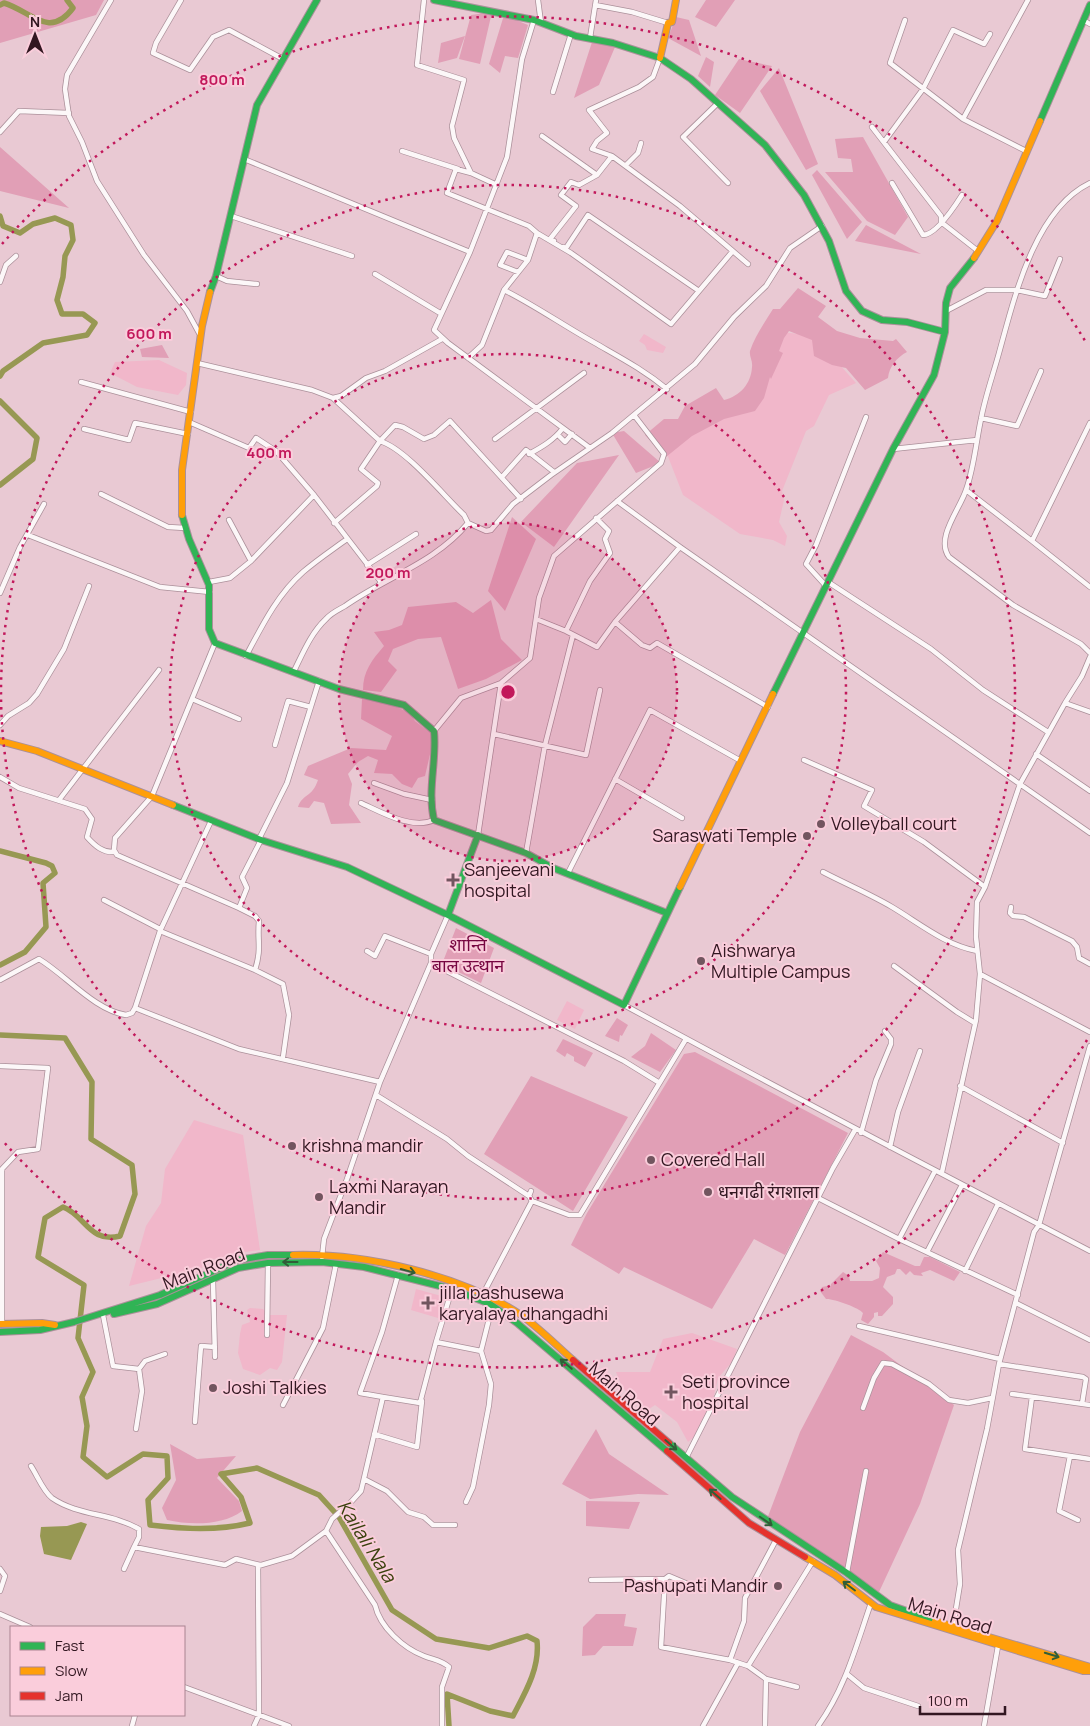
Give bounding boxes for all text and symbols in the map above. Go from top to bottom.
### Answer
north arrow [10,10,60,60]
text: N [30,12,40,31]
text: 800 m [199,69,245,90]
text: 600 m [126,323,172,344]
text: 400 m [246,442,292,463]
text: 200 m [365,562,411,583]
centre of rings [499,683,517,701]
place label: Volleyball court [831,811,957,835]
marker: Volleyball court [815,818,827,830]
place label: Saraswati Temple [652,823,797,847]
marker: Saraswati Temple [801,830,813,842]
place label: Sanjeevani hospital [464,857,554,902]
marker: Sanjeevani hospital [446,873,460,887]
park label: शान्ति बाल उत्थान [432,932,505,977]
place label: Aishwarya Multiple Campus [711,938,850,983]
marker: Aishwarya Multiple Campus [695,955,707,967]
place label: krishna mandir [302,1133,424,1157]
marker: krishna mandir [286,1140,298,1152]
place label: Covered Hall [661,1147,765,1171]
marker: Covered Hall [645,1154,657,1166]
place label: Laxmi Narayan Mandir [329,1174,448,1219]
place label: धनगढी रंगशाला [718,1179,819,1203]
marker: धनगढी रंगशाला [702,1186,714,1198]
marker: Laxmi Narayan Mandir [313,1191,325,1203]
street label: Main Road [159,1241,248,1295]
one-way arrow [283,1258,299,1267]
one-way arrow [400,1266,416,1276]
place label: jilla pashusewa karyalaya dhangadhi [438,1280,608,1325]
marker: jilla pashusewa karyalaya dhangadhi [421,1296,435,1310]
street label: Main Road [584,1356,665,1431]
one-way arrow [560,1358,573,1369]
place label: Seti province hospital [682,1369,790,1414]
place label: Joshi Talkies [223,1375,327,1399]
marker: Joshi Talkies [207,1382,219,1394]
marker: Seti province hospital [664,1385,678,1399]
one-way arrow [664,1439,677,1450]
one-way arrow [709,1489,722,1500]
water label: Kailali Nala [331,1495,403,1588]
one-way arrow [759,1516,773,1526]
place label: Pashupati Mandir [624,1573,769,1597]
marker: Pashupati Mandir [772,1580,784,1592]
one-way arrow [843,1580,856,1591]
street label: Main Road [906,1591,995,1639]
legend [10,1626,185,1716]
text: Fast [55,1635,84,1656]
one-way arrow [1044,1651,1060,1661]
text: Slow [55,1660,88,1681]
scale bar [920,1684,1005,1716]
text: Jam [55,1685,83,1706]
text: 100 m [928,1690,968,1711]

